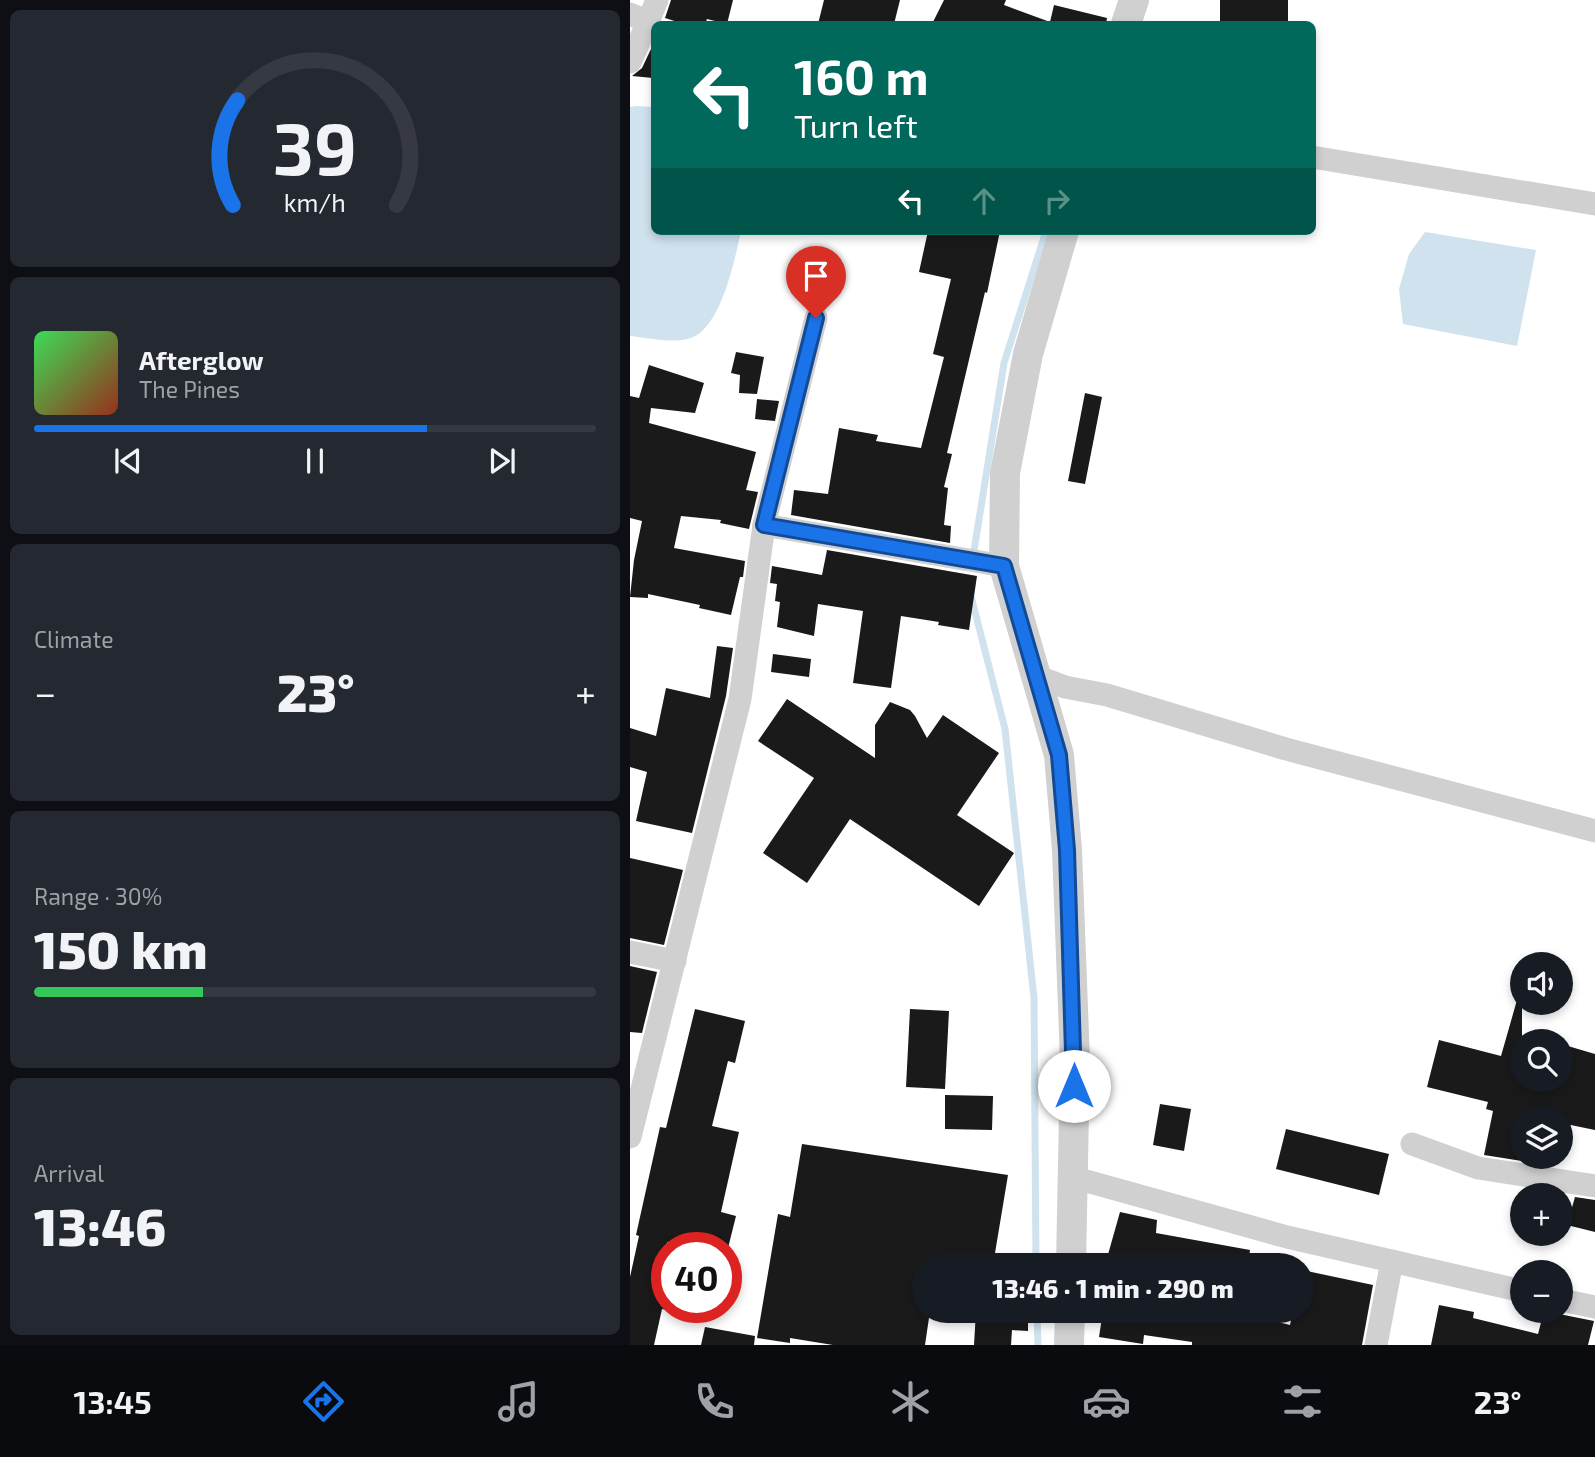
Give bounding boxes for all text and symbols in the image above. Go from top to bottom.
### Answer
text: 160 m [794,46,929,105]
icon: left [679,49,770,140]
text: 39 [273,102,357,190]
text: Turn left [794,106,918,144]
icon: left [892,182,930,220]
icon: ahead [965,182,1003,220]
icon: right [1038,182,1076,220]
text: km/h [284,186,346,216]
pin [786,246,846,318]
icon: arrive [797,257,835,295]
text: Afterglow [139,344,264,375]
text: The Pines [139,375,240,403]
icon: previous [109,442,147,480]
icon: pause [296,442,334,480]
icon: next [483,442,521,480]
text: Climate [34,625,114,653]
text: 23° [277,660,355,722]
text: − [34,669,56,715]
text: + [575,669,596,715]
text: Range · 30% [34,882,162,910]
text: 150 km [34,917,208,979]
map controls [1510,952,1573,1323]
button: sound [1510,952,1573,1015]
button: search [1510,1029,1573,1092]
position arrow [1037,1049,1111,1123]
button: layers [1510,1106,1573,1169]
text: Arrival [34,1159,104,1187]
button: + [1510,1183,1573,1246]
text: 13:46 [34,1194,166,1256]
speed limit sign: 40 [651,1232,742,1323]
button: − [1510,1260,1573,1323]
text: 13:46 · 1 min · 290 m [992,1272,1234,1303]
icon: directions [299,1377,348,1426]
icon: music [494,1377,543,1426]
icon: phone [690,1377,739,1426]
icon: climate [886,1377,935,1426]
icon: car [1082,1377,1131,1426]
icon: filters [1278,1377,1327,1426]
text: 13:45 [73,1382,152,1420]
text: 23° [1474,1382,1522,1420]

